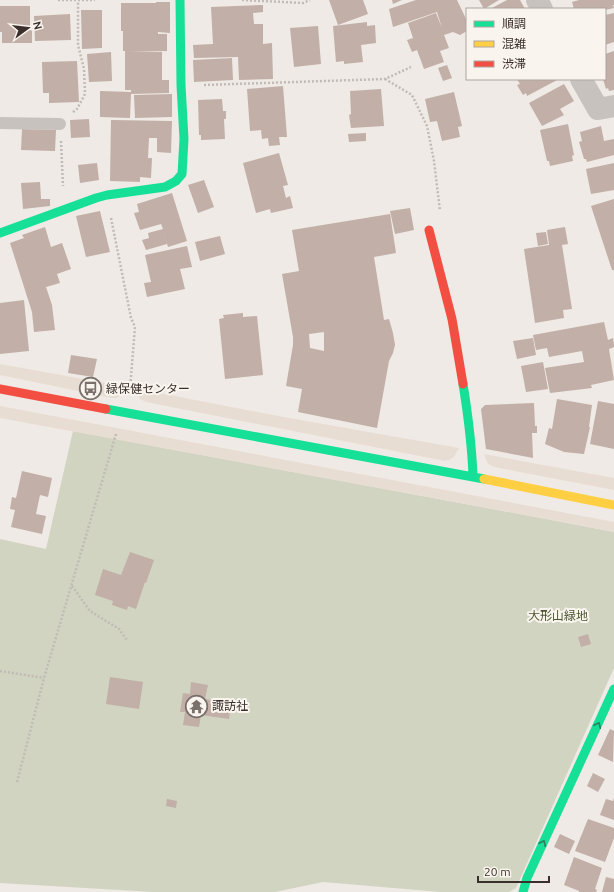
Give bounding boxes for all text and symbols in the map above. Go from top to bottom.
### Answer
north arrow [8,8,48,48]
legend [466,8,606,80]
text: 順調 [502,17,526,30]
text: N [31,20,45,31]
text: 混雑 [502,37,526,50]
text: 渋滞 [502,57,526,70]
bus stop icon: 緑保健センター [77,376,103,402]
place label: 緑保健センター [106,382,190,395]
park label: 大形山緑地 [528,609,588,622]
temple icon: 諏訪社 [184,693,210,719]
place label: 諏訪社 [212,699,248,712]
one-way arrow [593,722,601,729]
one-way arrow [538,840,546,847]
scale bar [478,858,549,884]
text: 20 m [484,865,511,878]

